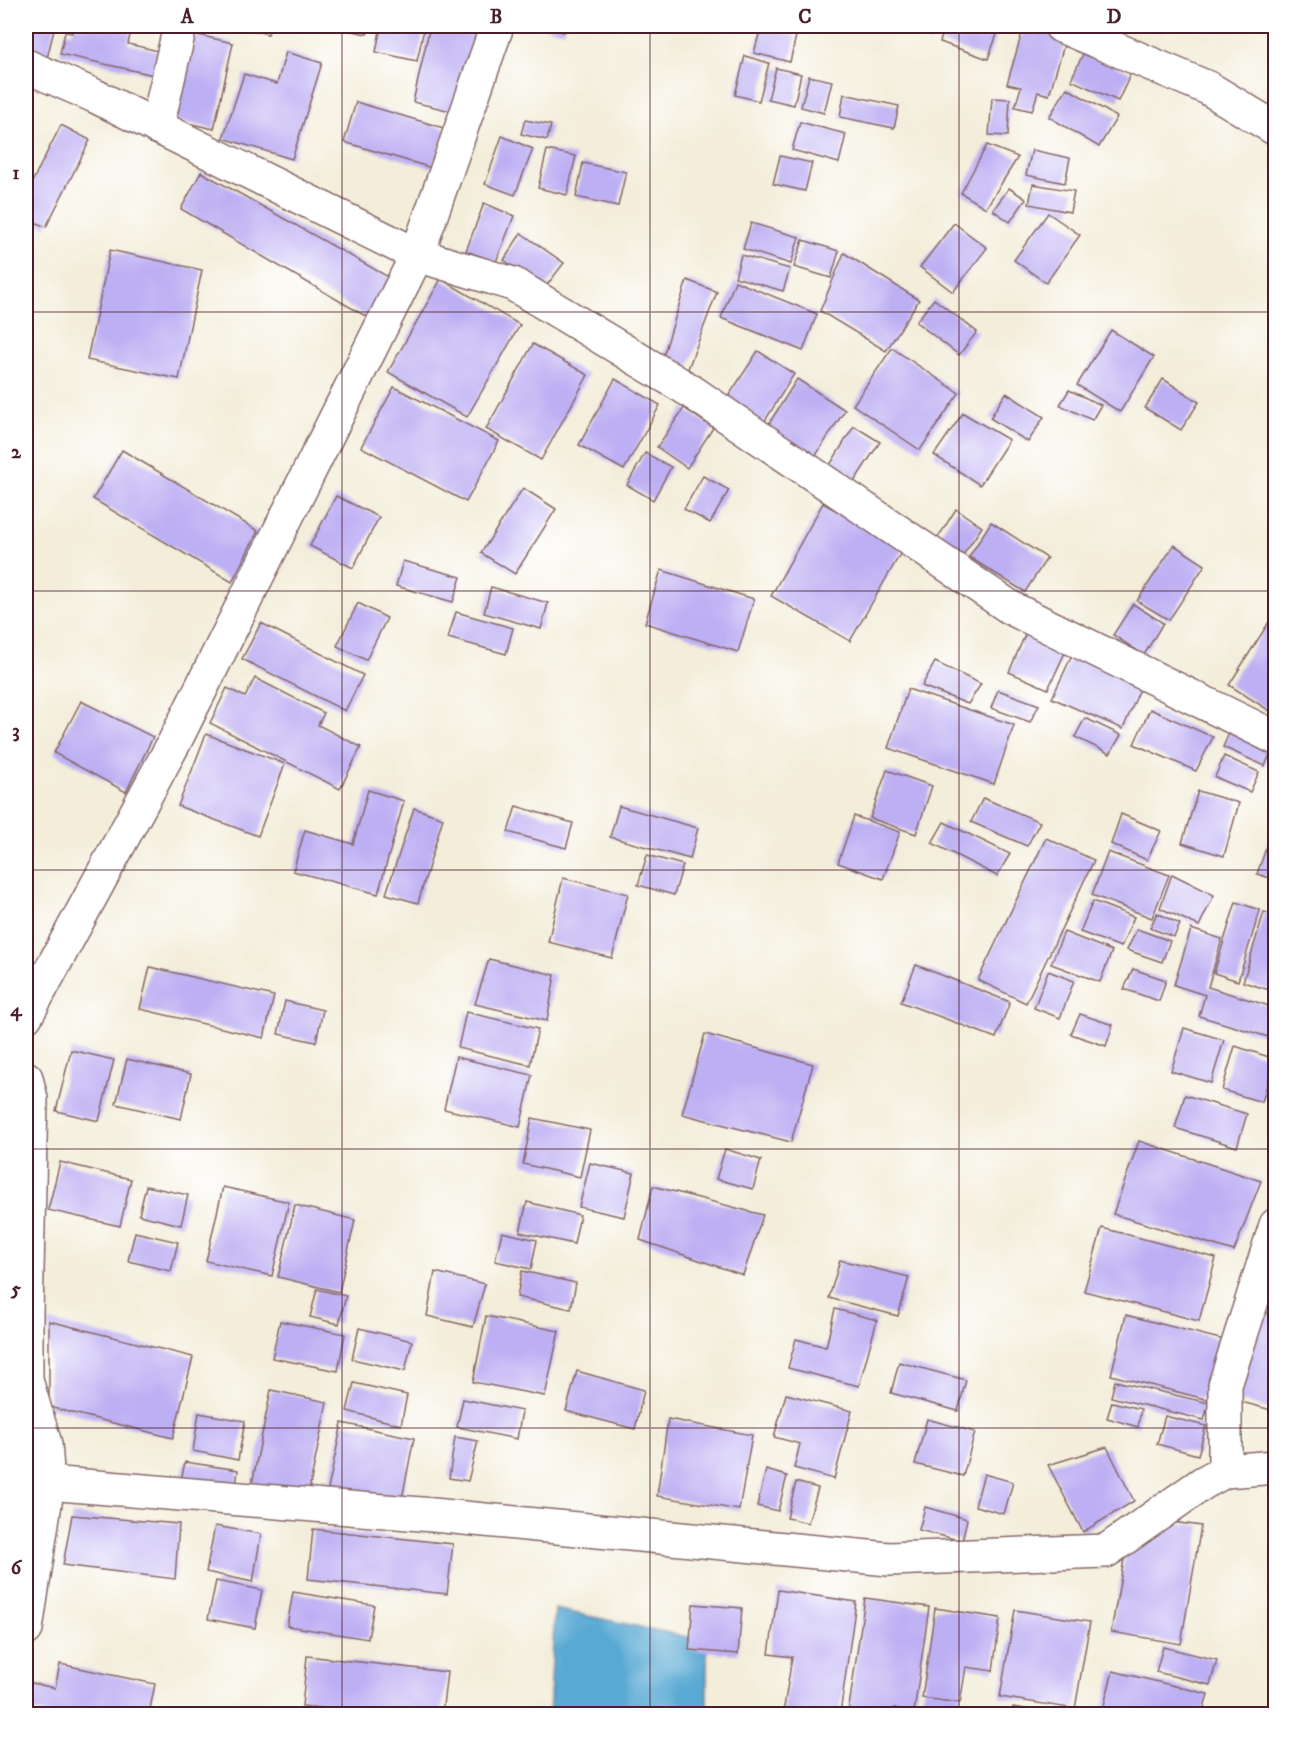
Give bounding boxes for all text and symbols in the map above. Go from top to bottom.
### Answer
text: A [180,5,195,30]
text: B [490,5,502,30]
text: C [798,5,812,30]
text: D [1107,5,1122,30]
text: 1 [12,161,20,186]
text: 2 [11,440,22,465]
text: 3 [12,719,20,744]
text: 4 [10,998,23,1023]
text: 5 [10,1277,21,1302]
text: 6 [11,1556,23,1581]

